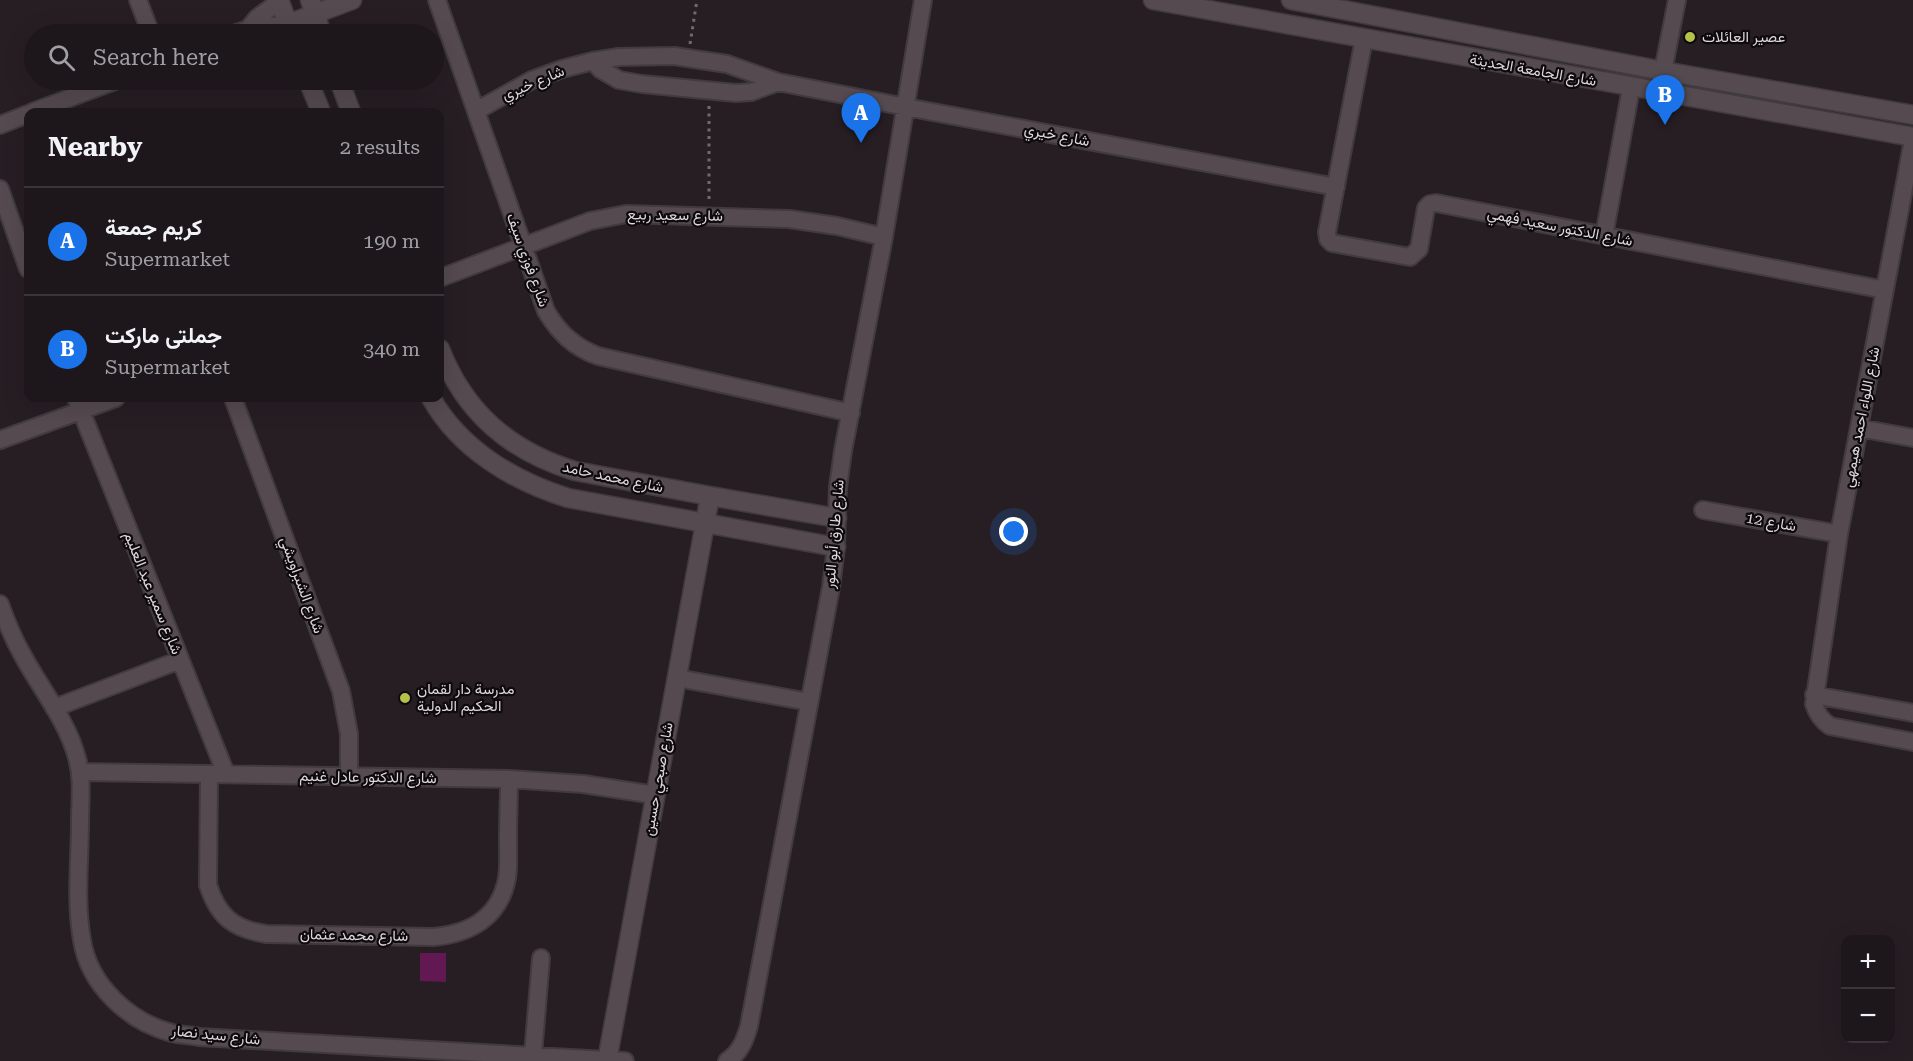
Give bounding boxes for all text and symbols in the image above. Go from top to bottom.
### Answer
search box [24,24,444,90]
place label: عصير العائلات [1702,28,1786,46]
marker: عصير العائلات [1683,30,1697,44]
icon: search [45,41,78,74]
text: Search here [93,45,219,70]
street label: شارع الجامعة الحديثة [1468,50,1598,92]
street label: شارع خيري [499,62,569,108]
pin: B [1646,76,1684,125]
pin: A [842,94,880,143]
street label: شارع خيري [1022,120,1091,154]
text: Nearby [48,132,142,162]
text: 2 results [340,135,420,159]
street label: شارع الدكتور سعيد فهمي [1485,204,1634,254]
street label: شارع سعيد ربيع [627,205,723,227]
street label: شارع فوزي سيف [499,211,553,311]
text: كريم جمعة [105,215,202,240]
text: A [60,229,75,253]
text: 190 m [363,229,420,253]
text: Supermarket [105,247,230,271]
text: جملتى ماركت [105,323,222,348]
text: B [60,337,75,361]
text: 340 m [363,337,420,361]
street label: شارع اللواء احمد هيمهي [1839,345,1887,490]
text: Supermarket [105,355,230,379]
street label: شارع محمد حامد [561,458,665,498]
street label: شارع طارق أبو النور [820,478,850,591]
street label: شارع 12 [1744,509,1798,537]
your location [999,517,1028,546]
street label: شارع سمير عبد العليم [118,529,186,658]
street label: شارع الشبراويشي [272,534,328,637]
place label: مدرسة دار لقمان الحكيم الدولية [417,680,514,716]
marker: مدرسة دار لقمان الحكيم الدولية [398,691,412,705]
street label: شارع صبحي حسين [639,721,681,838]
street label: شارع الدكتور عادل غنيم [299,767,437,789]
street label: شارع محمد عثمان [300,925,409,947]
map controls [1841,935,1895,1043]
button: + [1841,935,1895,989]
button: − [1841,989,1895,1043]
street label: شارع سيد نصار [169,1021,261,1051]

